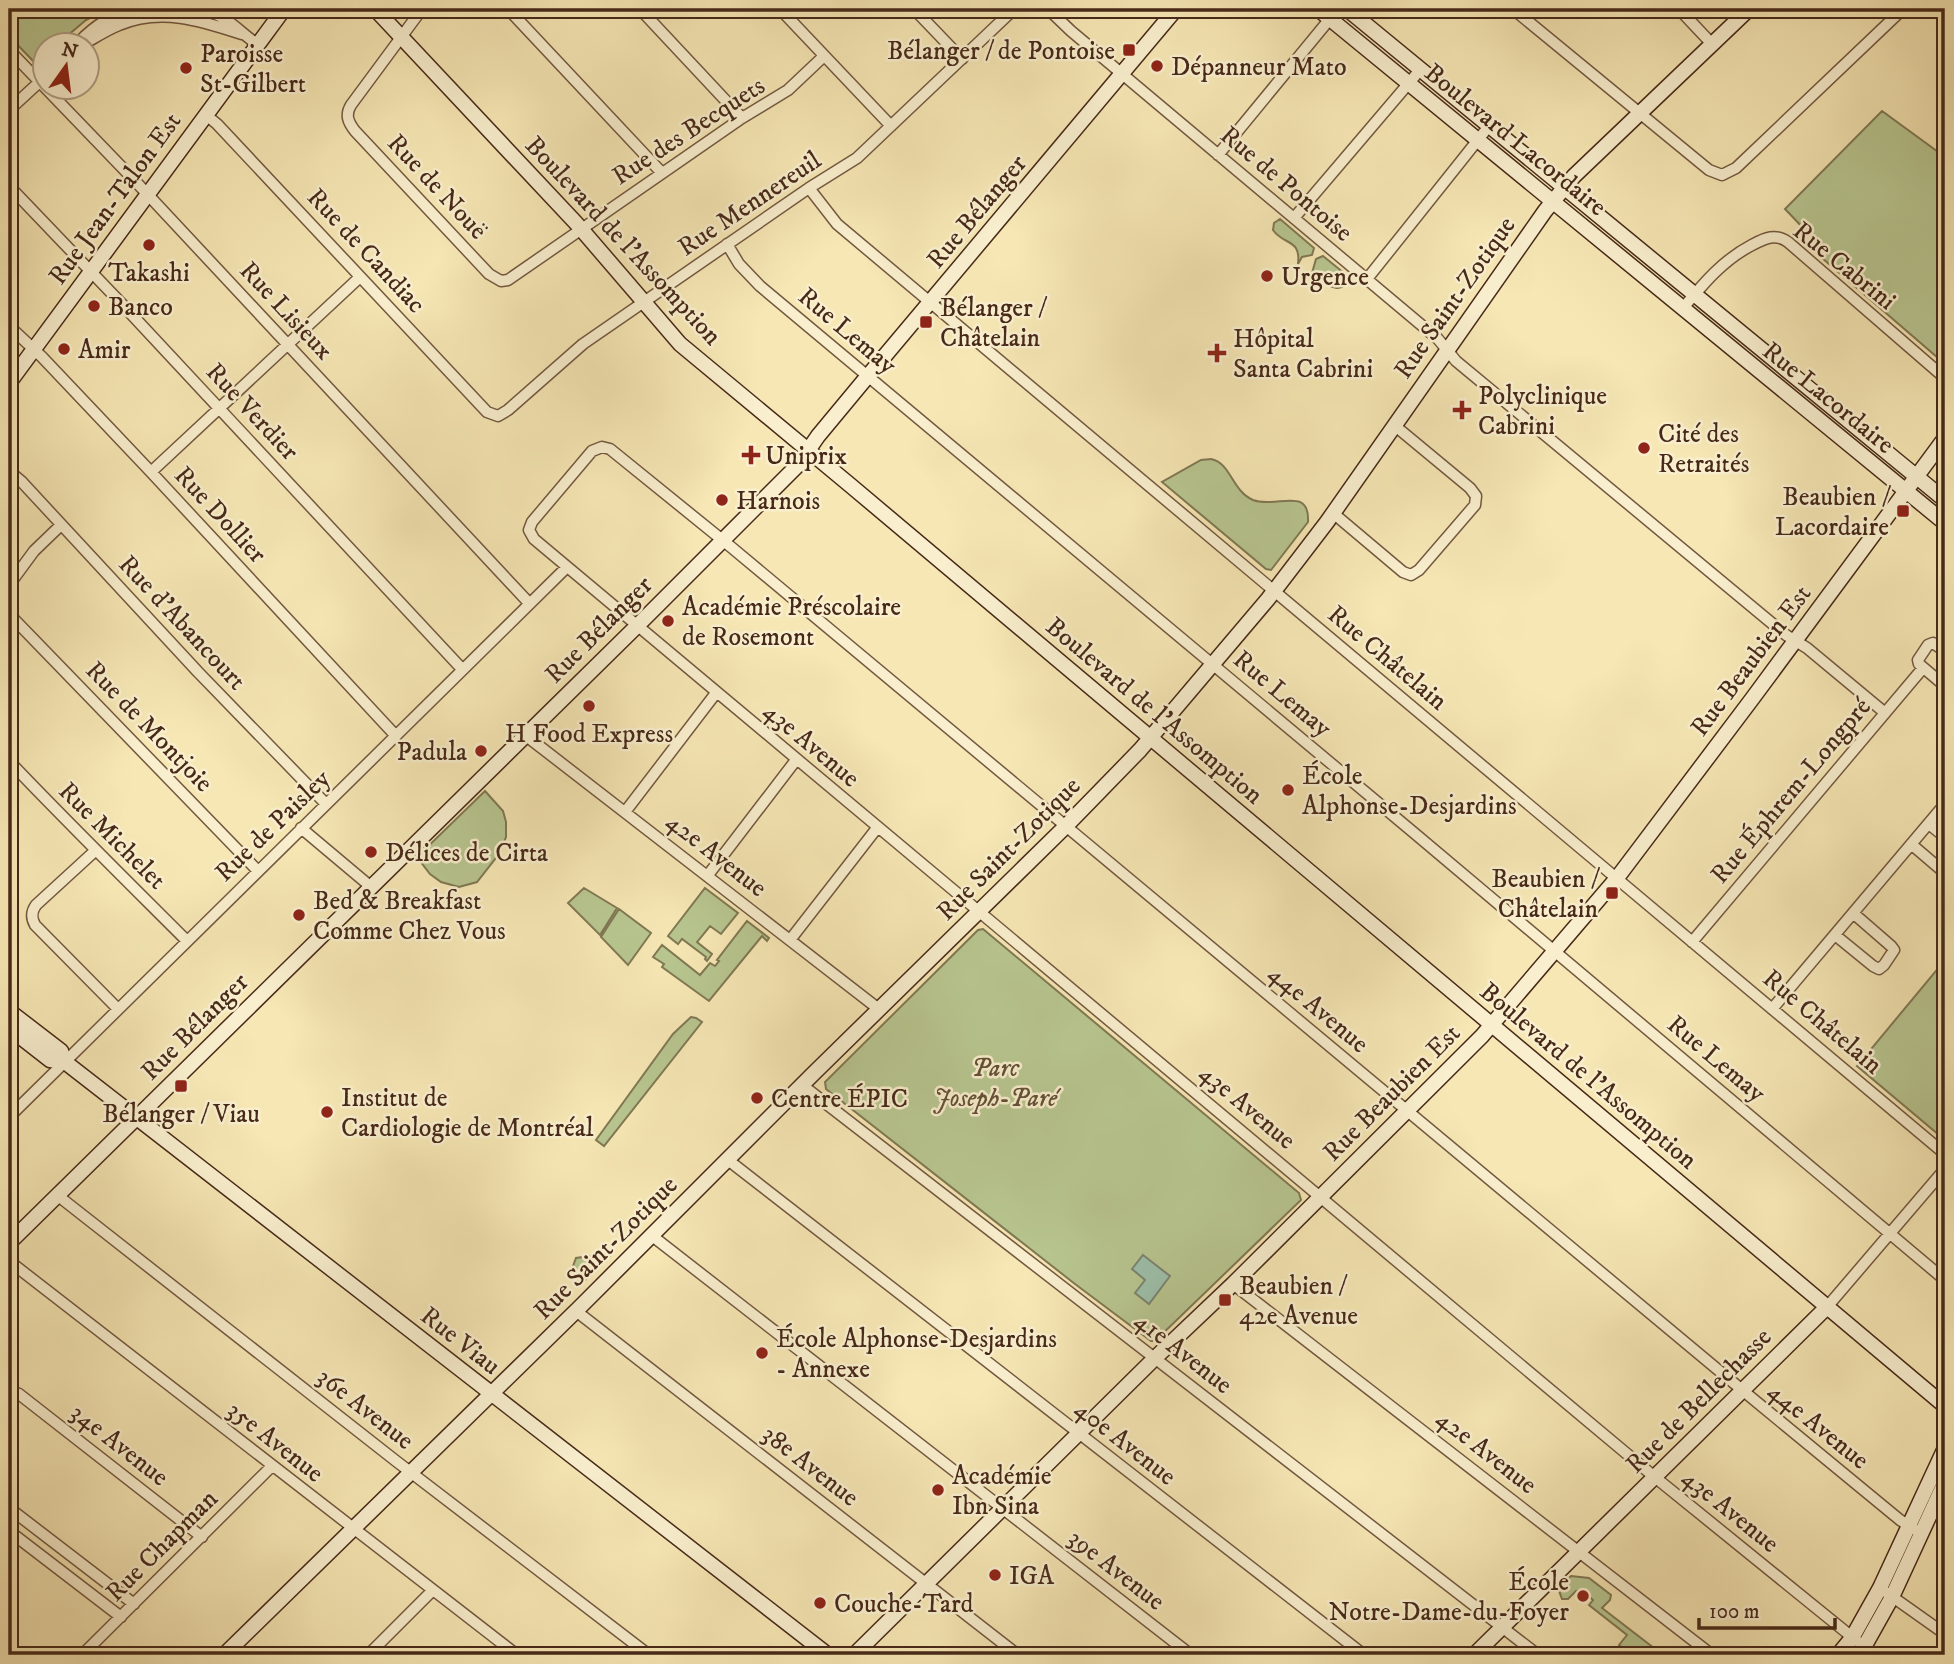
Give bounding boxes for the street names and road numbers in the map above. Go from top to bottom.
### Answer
street label: Boulevard Lacordaire [1417,57,1613,224]
street label: Rue des Becquets [606,70,772,193]
street label: Rue Jean-Talon Est [42,106,189,292]
street label: Rue de Pontoise [1213,119,1359,249]
street label: Rue de Nouë [380,127,494,247]
street label: Boulevard de l'Assomption [517,130,729,353]
street label: Rue Mennereuil [672,144,828,264]
street label: Rue Bélanger [920,148,1035,276]
street label: Rue de Candiac [300,182,432,321]
street label: Rue Saint-Zotique [1387,210,1523,385]
street label: Rue Cabrini [1786,215,1902,318]
street label: Rue Lisieux [232,255,340,367]
street label: Rue Lemay [791,280,904,382]
street label: Rue Lacordaire [1755,335,1901,461]
street label: Rue Verdier [198,356,306,468]
street label: Rue Dollier [167,460,273,571]
street label: Rue d'Abancourt [111,549,253,697]
street label: Rue Bélanger [538,569,660,691]
street label: Rue Beaubien Est [1683,579,1819,743]
street label: Rue Châtelain [1320,598,1454,718]
street label: Boulevard de l'Assomption [1038,610,1270,812]
street label: Rue Lemay [1226,643,1339,745]
street label: Rue de Montjoie [78,655,220,800]
street label: Rue Éphrem-Longpré [1704,691,1879,891]
street label: 43e Avenue [756,695,866,795]
street label: Rue de Paisley [208,762,338,889]
street label: Rue Saint-Zotique [930,770,1088,928]
street label: Rue Michelet [51,775,173,897]
street label: 42e Avenue [659,806,773,905]
street label: 44e Avenue [1261,958,1375,1061]
street label: Rue Châtelain [1755,962,1889,1082]
street label: Rue Bélanger [134,966,256,1088]
street label: Boulevard de l'Assomption [1472,975,1704,1177]
street label: Rue Lemay [1660,1008,1773,1110]
street label: Rue Beaubien Est [1316,1017,1468,1169]
street label: 43e Avenue [1192,1057,1302,1157]
street label: Rue Saint-Zotique [527,1169,685,1327]
street label: Rue Viau [413,1300,507,1383]
street label: 41e Avenue [1127,1305,1239,1402]
street label: Rue de Bellechasse [1619,1321,1779,1481]
street label: 36e Avenue [310,1361,420,1457]
street label: 44e Avenue [1761,1375,1876,1477]
street label: 40e Avenue [1068,1393,1183,1493]
street label: 35e Avenue [220,1394,330,1490]
street label: 34e Avenue [63,1396,175,1494]
street label: 42e Avenue [1429,1403,1543,1502]
street label: 38e Avenue [755,1418,865,1514]
street label: 43e Avenue [1675,1462,1786,1560]
street label: Rue Chapman [99,1483,225,1609]
street label: 39e Avenue [1061,1522,1171,1618]

